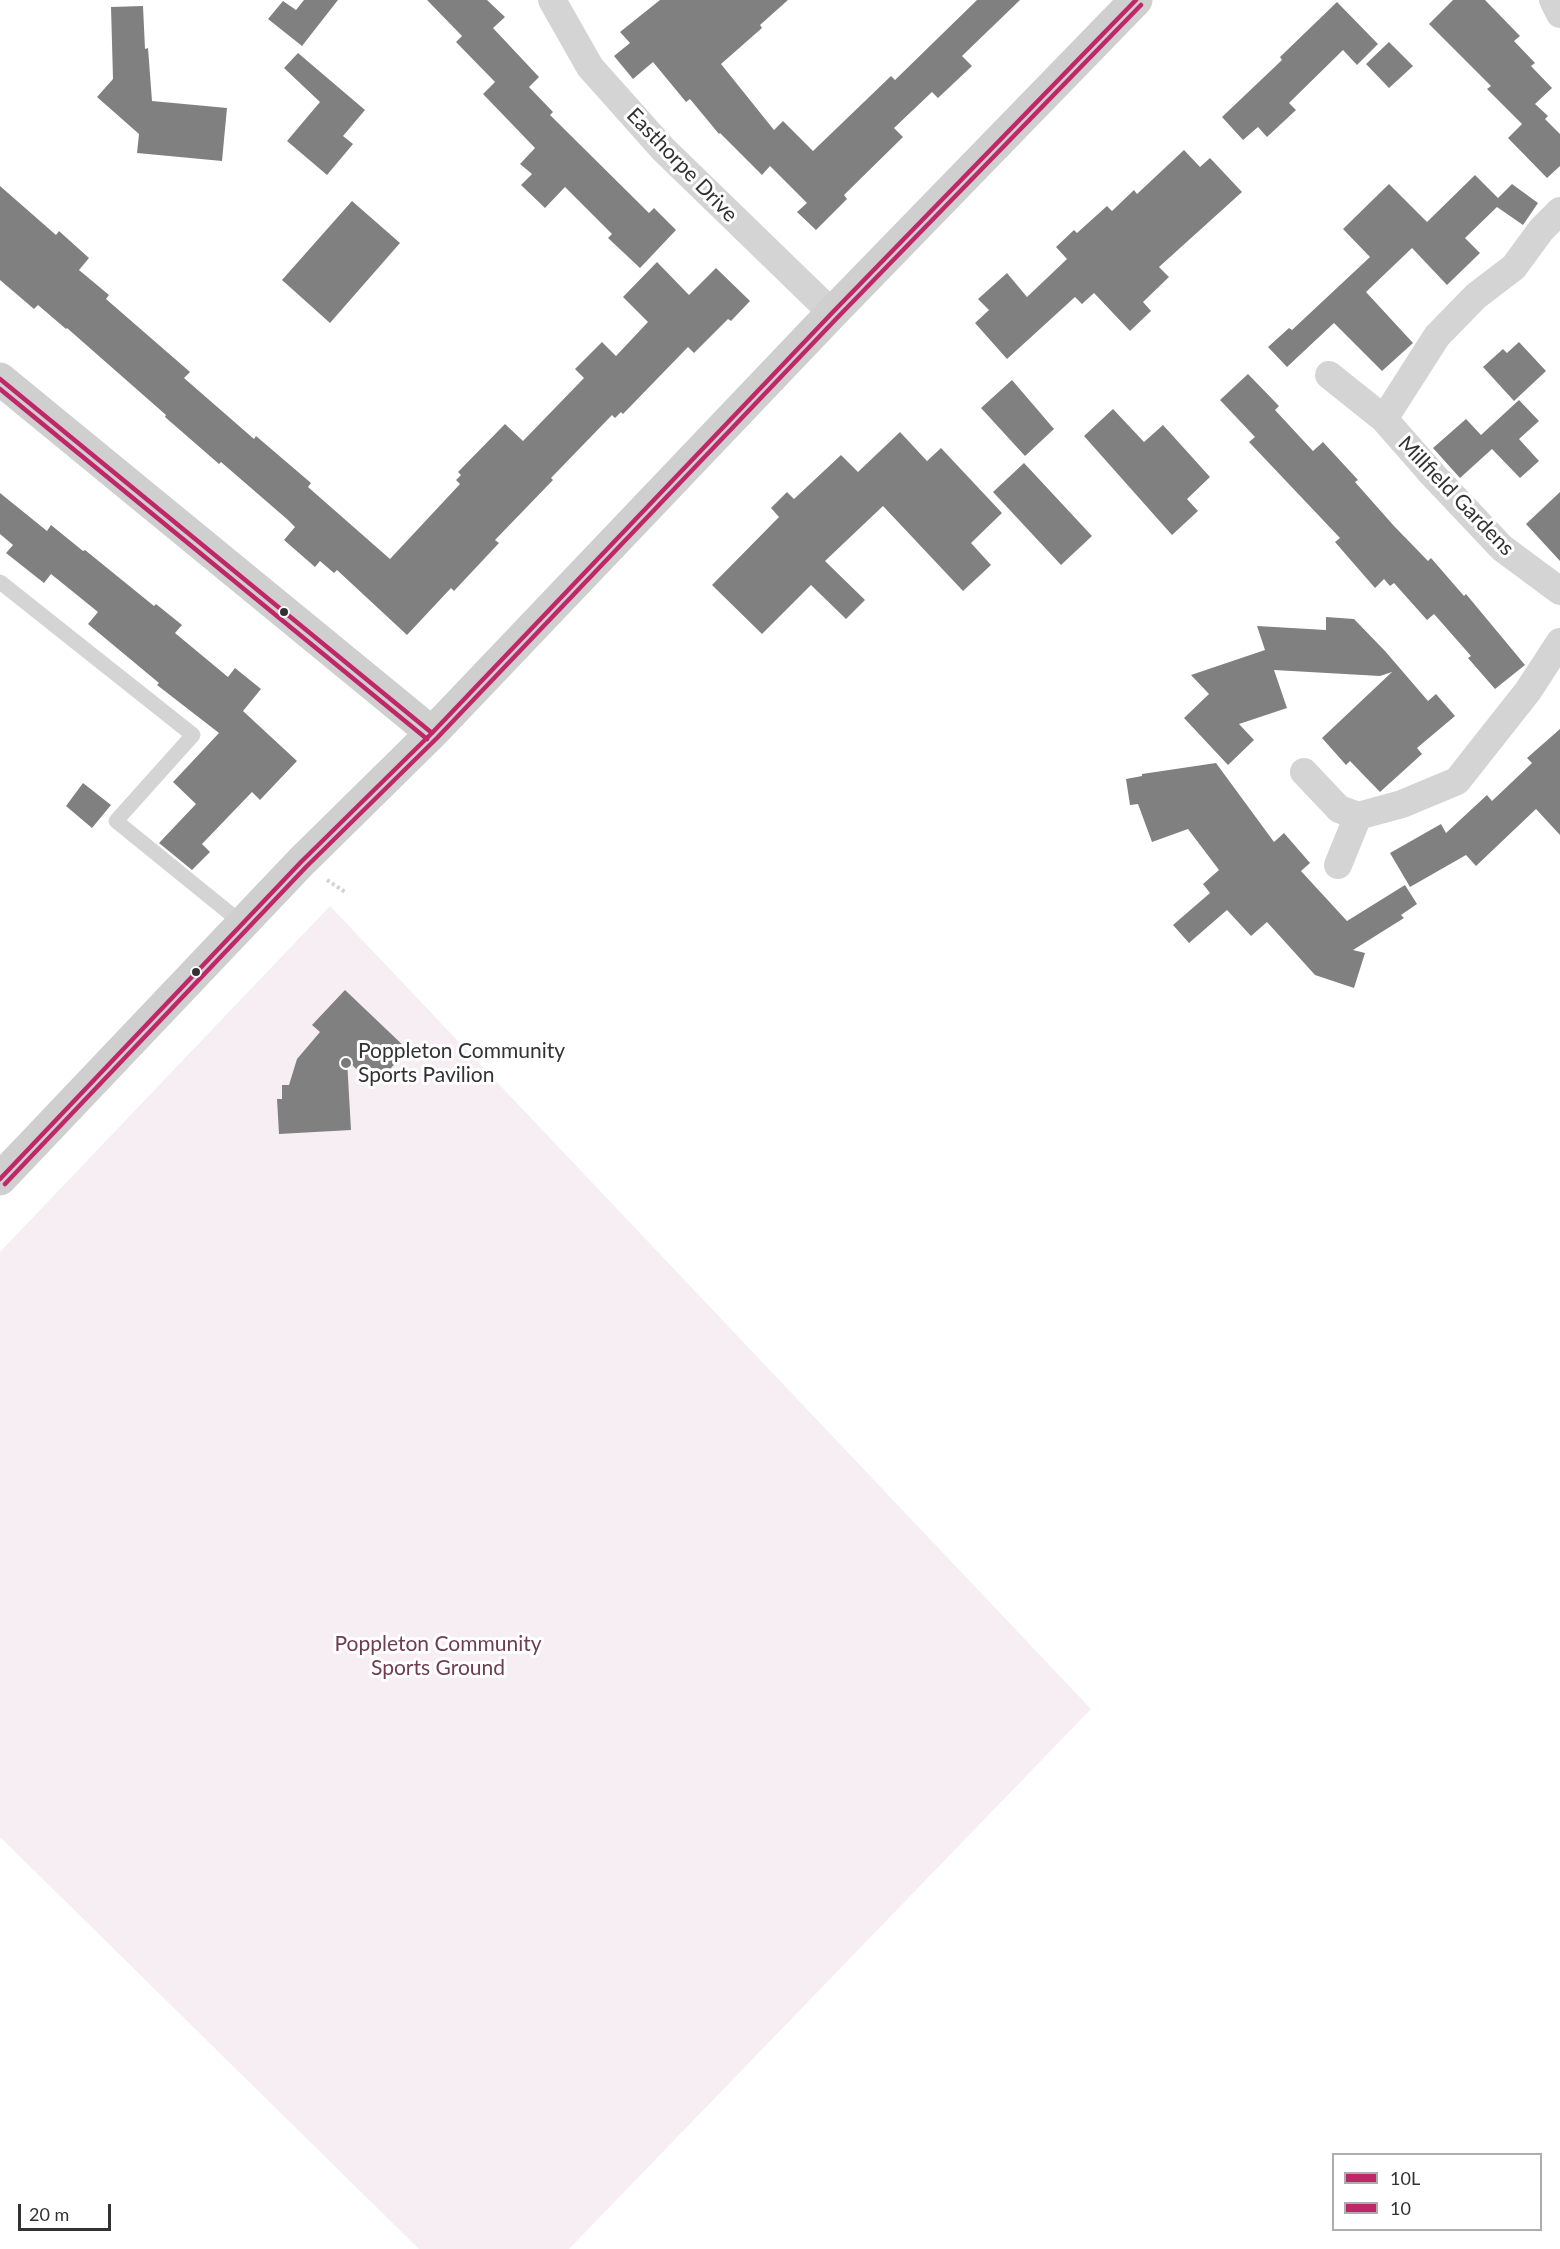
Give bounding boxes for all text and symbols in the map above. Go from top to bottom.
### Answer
street label: Easthorpe Drive [621,103,743,227]
street label: Millfield Gardens [1393,431,1519,561]
unlabelled marker [278,606,290,618]
unlabelled marker [190,966,202,978]
place label: Poppleton Community Sports Pavilion [358,1038,565,1088]
marker: Poppleton Community Sports Pavilion [339,1056,353,1070]
park label: Poppleton Community Sports Ground [334,1631,542,1681]
legend [1332,2153,1542,2231]
text: 10L [1390,2167,1420,2189]
scale bar [21,2192,114,2230]
text: 10 [1390,2197,1411,2219]
text: 20 m [29,2203,69,2225]

